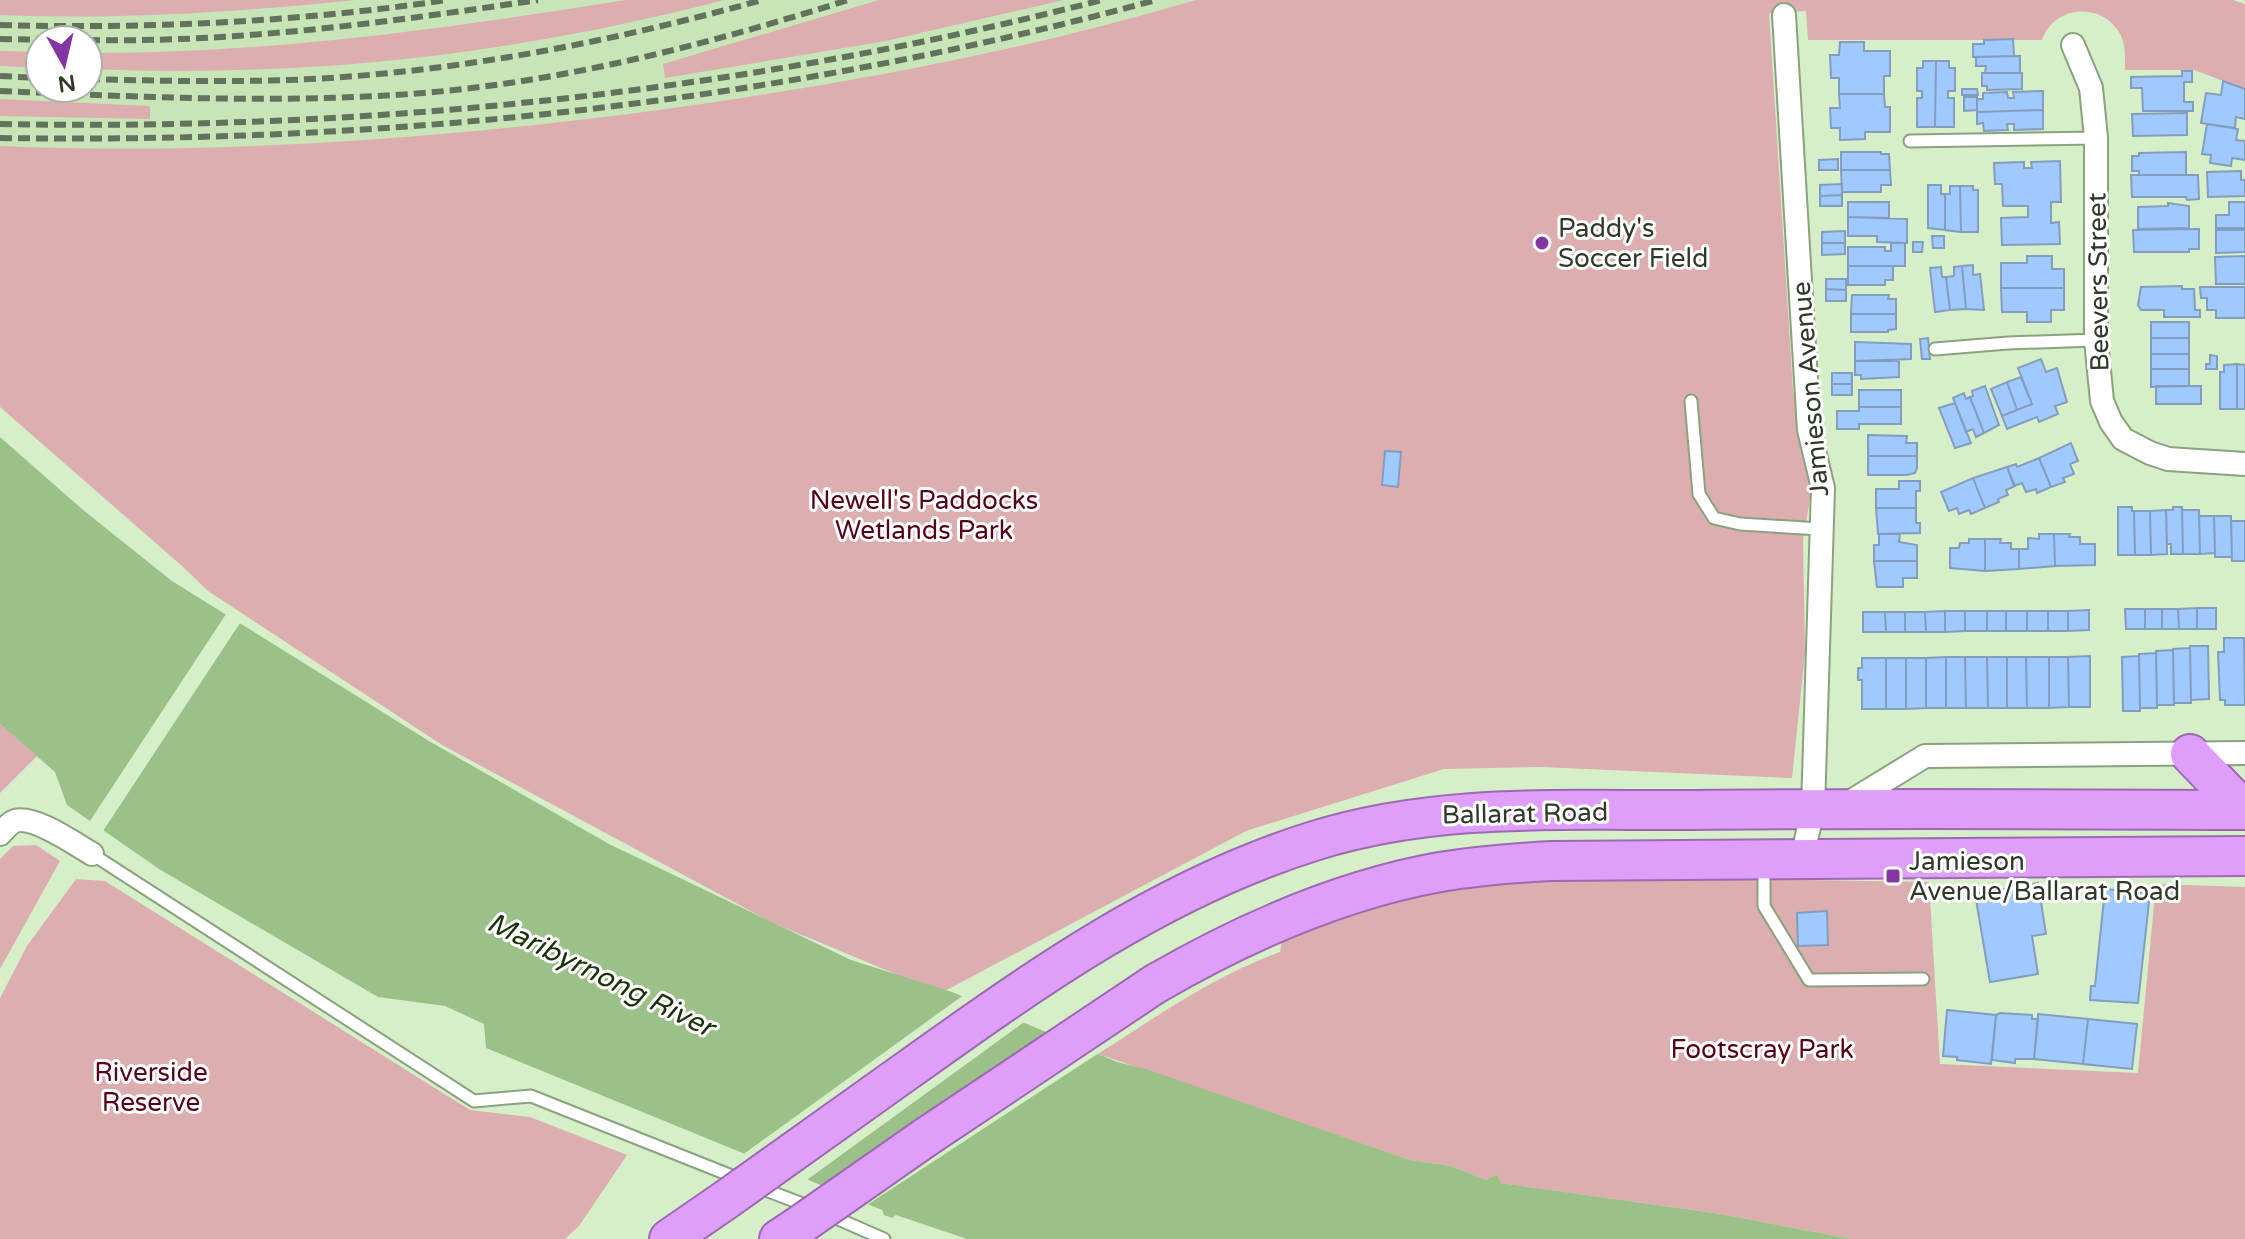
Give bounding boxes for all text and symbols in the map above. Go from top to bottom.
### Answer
north arrow [24,24,104,104]
text: N [56,69,77,97]
street label: Beevers Street [2081,192,2116,372]
place label: Paddy's Soccer Field [1558,213,1708,274]
marker: Paddy's Soccer Field [1533,234,1551,252]
street label: Jamieson Avenue [1786,280,1835,498]
park label: Newell's Paddocks Wetlands Park [810,485,1038,546]
street label: Ballarat Road [1442,797,1609,830]
place label: Jamieson Avenue/Ballarat Road [1909,846,2180,907]
marker: Jamieson Avenue/Ballarat Road [1884,867,1902,885]
water label: Maribyrnong River [482,905,722,1046]
park label: Footscray Park [1670,1034,1854,1065]
park label: Riverside Reserve [94,1057,208,1118]

